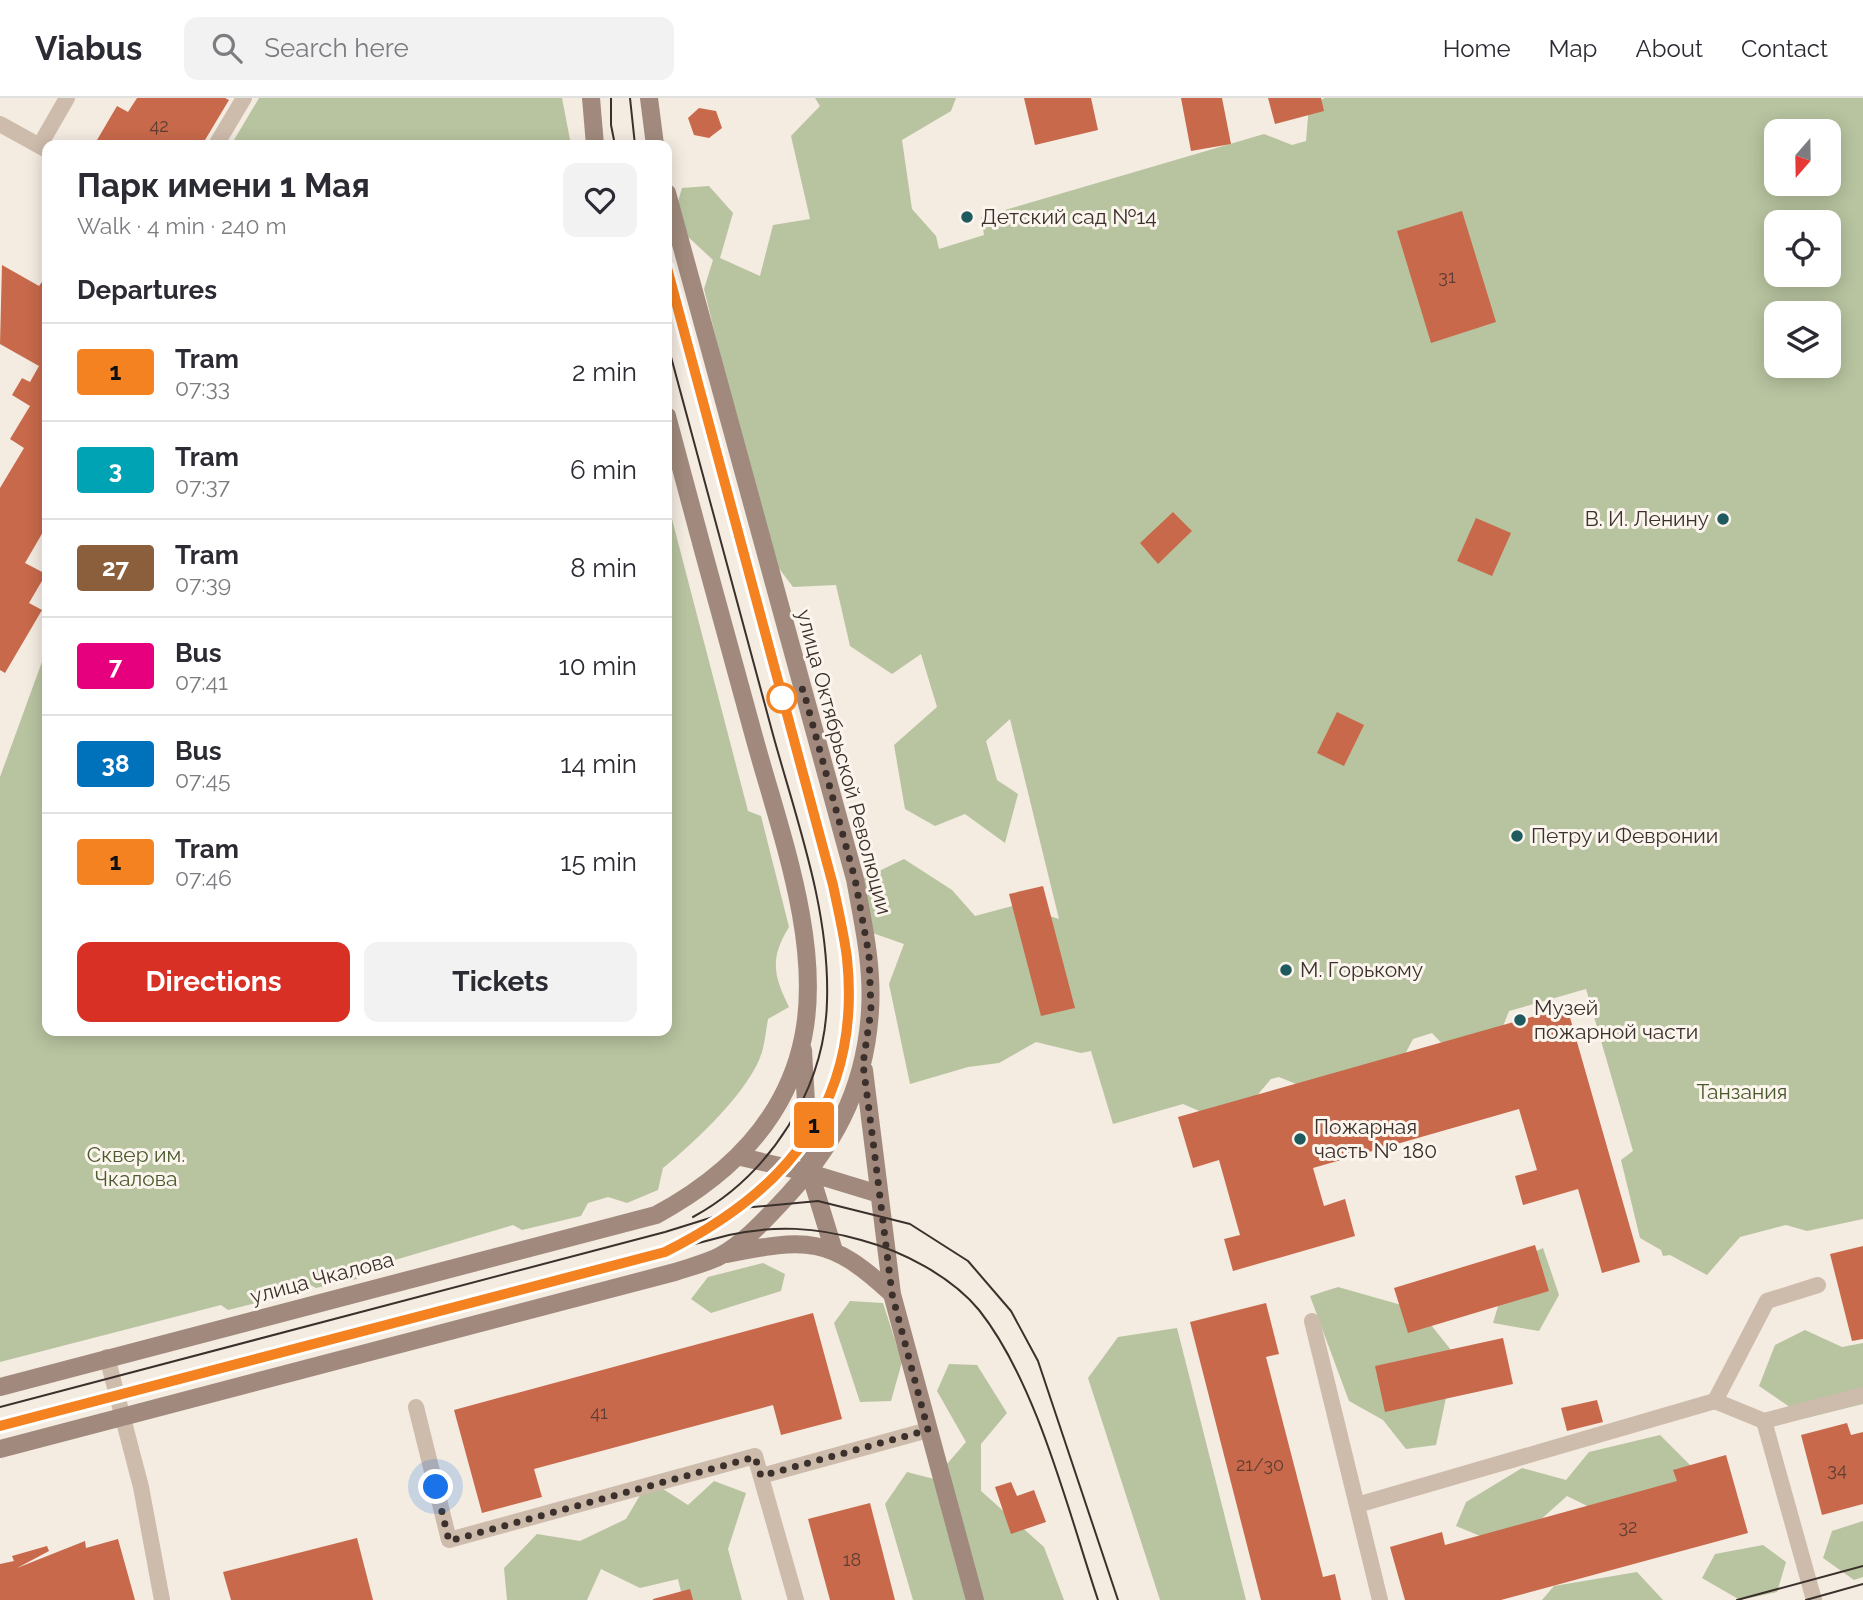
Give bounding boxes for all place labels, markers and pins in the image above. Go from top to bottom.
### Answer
place label: Детский сад №14 [981,204,1157,229]
marker: Детский сад №14 [959,209,975,225]
place label: В. И. Ленину [1585,506,1709,531]
marker: В. И. Ленину [1715,511,1731,527]
unlabelled marker [767,683,797,713]
place label: Петру и Февронии [1531,823,1718,848]
marker: Петру и Февронии [1509,828,1525,844]
place label: М. Горькому [1300,957,1423,982]
marker: М. Горькому [1278,962,1294,978]
place label: Музей пожарной части [1534,995,1698,1044]
marker: Музей пожарной части [1512,1012,1528,1028]
place label: Пожарная часть № 180 [1314,1114,1437,1163]
marker: Пожарная часть № 180 [1292,1131,1308,1147]

